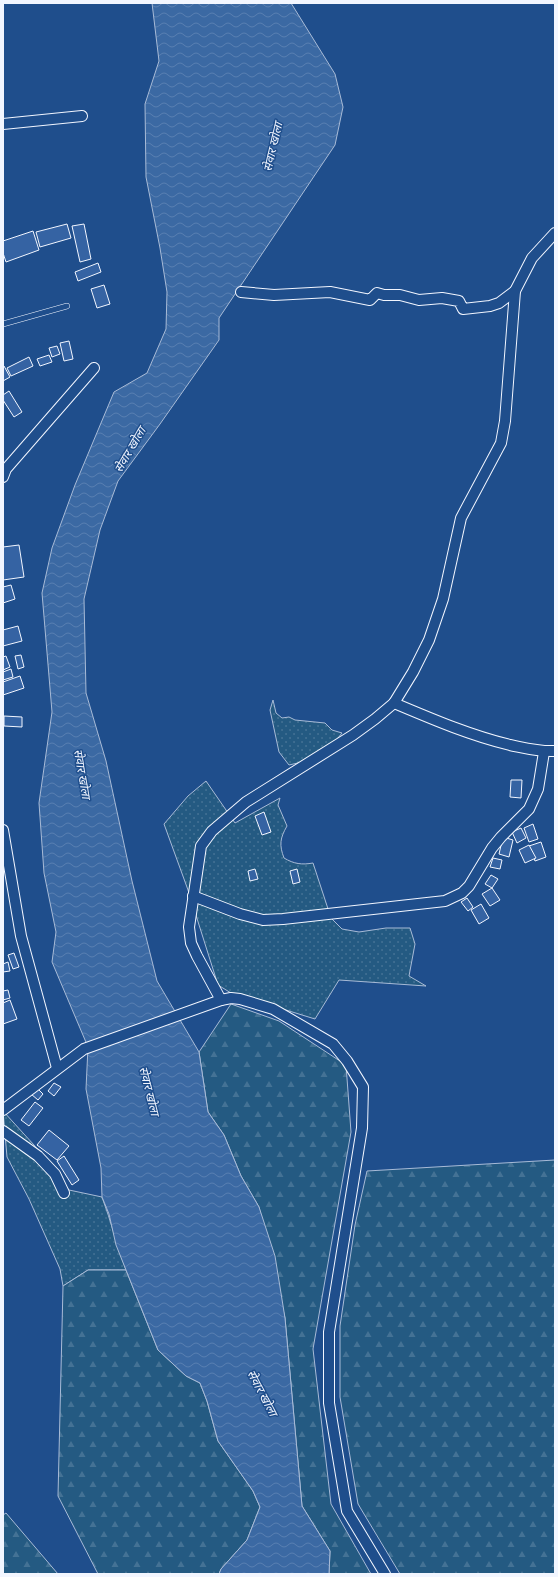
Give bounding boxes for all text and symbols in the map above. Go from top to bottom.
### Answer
water label: सेवार खोला [261,118,286,173]
water label: सेवार खोला [111,422,150,475]
water label: सेवार खोला [71,748,94,803]
water label: सेवार खोला [136,1065,163,1120]
water label: सेवार खोला [244,1368,281,1421]

